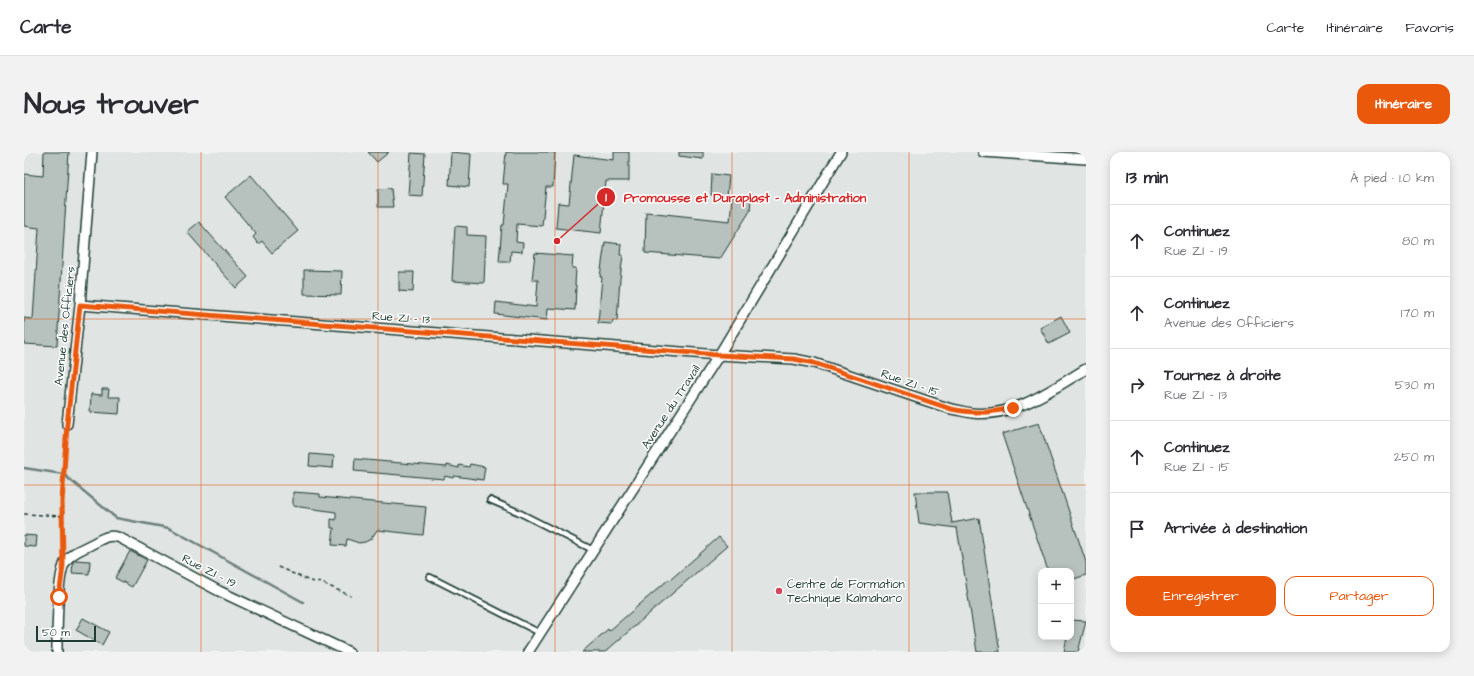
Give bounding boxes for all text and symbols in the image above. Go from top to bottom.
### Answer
text: Carte [20,14,72,41]
text: Carte [1266,18,1304,38]
text: Itinéraire [1326,18,1383,38]
text: Favoris [1405,18,1454,38]
button: Itinéraire [1357,84,1450,124]
text: Nous trouver [24,85,199,124]
text: 13 min [1126,166,1168,190]
text: À pied · 1.0 km [1350,169,1434,187]
callout: Promousse et Duraplast - Administration [596,185,875,210]
text: 1 [605,189,607,206]
text: Promousse et Duraplast - Administration [624,189,867,208]
text: Continuez [1164,221,1230,242]
icon: ahead [1126,230,1148,252]
text: 80 m [1402,232,1434,250]
text: Rue ZI - 19 [1164,242,1228,260]
street label: Avenue des Officiers [50,265,80,387]
text: Continuez [1164,293,1230,314]
icon: ahead [1126,302,1148,324]
text: 170 m [1401,304,1434,322]
street label: Rue ZI - 13 [371,307,431,329]
text: Avenue des Officiers [1164,314,1294,332]
street label: Avenue du Travail [637,362,705,452]
street label: Rue ZI - 15 [879,365,942,401]
text: Tournez à droite [1164,365,1281,386]
icon: right [1126,374,1148,396]
text: 530 m [1395,376,1434,394]
text: Rue ZI - 13 [1164,386,1227,404]
route end [1004,399,1022,417]
text: Continuez [1164,437,1230,458]
icon: ahead [1126,446,1148,468]
text: 250 m [1394,448,1434,466]
text: Rue ZI - 15 [1164,458,1230,476]
icon: arrive [1126,518,1148,540]
text: Arrivée à destination [1164,518,1307,539]
street label: Rue ZI - 19 [179,550,239,592]
map controls [1038,568,1074,640]
button: + [1038,568,1074,604]
place label: Centre de Formation Technique Kalmaharo [787,576,905,607]
button: Enregistrer [1126,576,1276,616]
button: Partager [1284,576,1434,616]
marker: Centre de Formation Technique Kalmaharo [774,586,784,596]
route start [50,588,68,606]
button: − [1038,604,1074,640]
scale bar [36,624,96,643]
text: 50 m [42,625,70,640]

